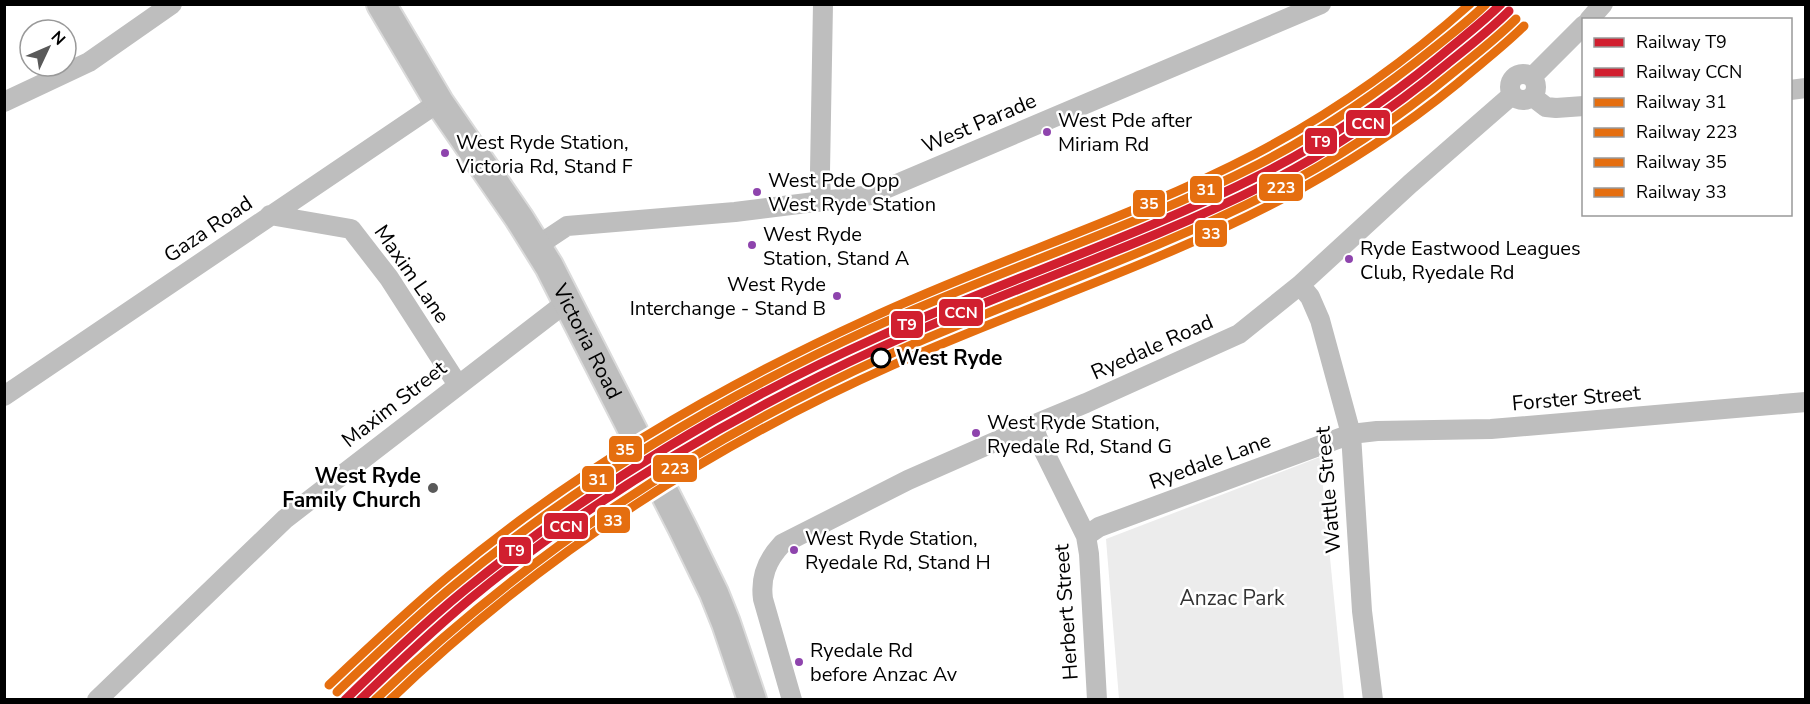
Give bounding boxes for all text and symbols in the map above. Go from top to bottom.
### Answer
north arrow [18,18,78,78]
legend [1582,18,1792,216]
text: N [46,26,70,50]
text: Railway T9 [1636,30,1727,54]
text: Railway CCN [1636,60,1742,84]
street label: West Parade [918,86,1040,160]
text: Railway 31 [1636,90,1727,114]
place label: West Pde after Miriam Rd [1058,107,1192,158]
line badge: CCN [1345,109,1391,137]
text: CCN [1351,113,1385,135]
text: Railway 223 [1636,120,1738,144]
marker: West Pde after Miriam Rd [1041,126,1053,138]
line badge: T9 [1304,127,1338,155]
place label: West Ryde Station, Victoria Rd, Stand F [455,129,633,180]
text: T9 [1311,131,1331,153]
marker: West Ryde Station, Victoria Rd, Stand F [439,147,451,159]
text: Railway 35 [1636,150,1727,174]
place label: West Pde Opp West Ryde Station [768,167,936,218]
line badge: 223 [1258,173,1304,202]
line badge: 31 [1189,175,1223,204]
text: 223 [1267,177,1295,199]
text: 31 [1196,179,1216,201]
text: Railway 33 [1636,180,1727,204]
marker: West Pde Opp West Ryde Station [751,186,763,198]
street label: Gaza Road [158,189,258,269]
line badge: 35 [1132,189,1166,218]
text: 35 [1139,193,1159,215]
street label: Maxim Lane [368,219,456,329]
line badge: 33 [1194,219,1228,248]
place label: West Ryde Station, Stand A [763,221,910,272]
text: 33 [1201,223,1221,245]
place label: Ryde Eastwood Leagues Club, Ryedale Rd [1360,235,1581,286]
marker: West Ryde Station, Stand A [746,239,758,251]
marker: Ryde Eastwood Leagues Club, Ryedale Rd [1343,253,1355,265]
place label: West Ryde Interchange - Stand B [630,271,826,322]
street label: Victoria Road [546,278,628,404]
marker: West Ryde Interchange - Stand B [831,290,843,302]
line badge: CCN [938,298,984,327]
text: CCN [944,302,978,324]
street label: Ryedale Road [1087,308,1217,386]
line badge: T9 [890,310,924,339]
text: T9 [897,314,917,336]
place label: West Ryde [896,344,1003,372]
marker: West Ryde [871,348,891,368]
street label: Maxim Street [336,354,453,454]
street label: Forster Street [1511,378,1642,418]
place label: West Ryde Station, Ryedale Rd, Stand G [987,409,1172,460]
street label: Wattle Street [1308,425,1348,555]
street label: Ryedale Lane [1145,426,1275,496]
marker: West Ryde Station, Ryedale Rd, Stand G [970,427,982,439]
line badge: 35 [608,435,643,463]
text: 35 [615,439,635,461]
line badge: 223 [652,454,698,483]
text: 223 [661,458,689,480]
place label: West Ryde Family Church [282,462,421,514]
line badge: 31 [581,465,615,493]
text: 31 [588,469,608,491]
marker: West Ryde Family Church [426,481,440,495]
line badge: 33 [596,506,631,534]
text: 33 [603,510,623,532]
line badge: CCN [543,512,589,540]
text: CCN [549,516,583,538]
place label: West Ryde Station, Ryedale Rd, Stand H [805,525,991,576]
line badge: T9 [498,536,532,565]
text: T9 [505,540,525,562]
street label: Herbert Street [1047,542,1085,681]
marker: West Ryde Station, Ryedale Rd, Stand H [788,544,800,556]
park label: Anzac Park [1179,584,1285,612]
place label: Ryedale Rd before Anzac Av [810,637,958,688]
marker: Ryedale Rd before Anzac Av [793,656,805,668]

